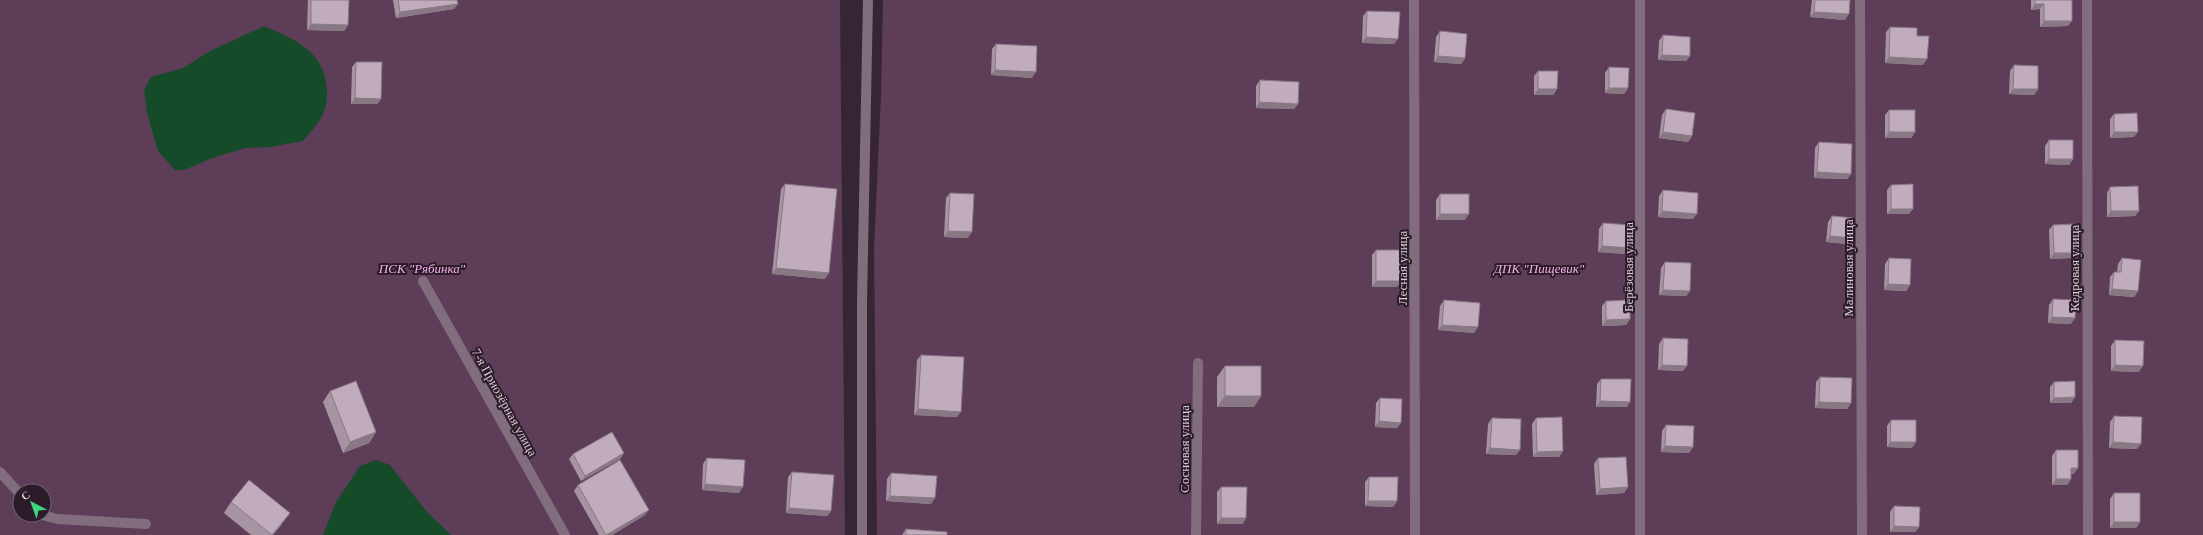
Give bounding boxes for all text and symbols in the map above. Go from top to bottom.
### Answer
street label: Малиновая улица [1841,219,1856,317]
street label: Берёзовая улица [1621,222,1636,312]
street label: Кедровая улица [2067,225,2082,311]
street label: Лесная улица [1395,230,1410,305]
park label: ПСК "Рябинка" [378,261,466,276]
park label: ДПК "Пищевик" [1492,261,1585,276]
street label: 7-я Приозёрная улица [469,346,541,459]
street label: Сосновая улица [1177,405,1192,493]
north arrow [12,483,52,523]
text: С [19,488,32,503]

